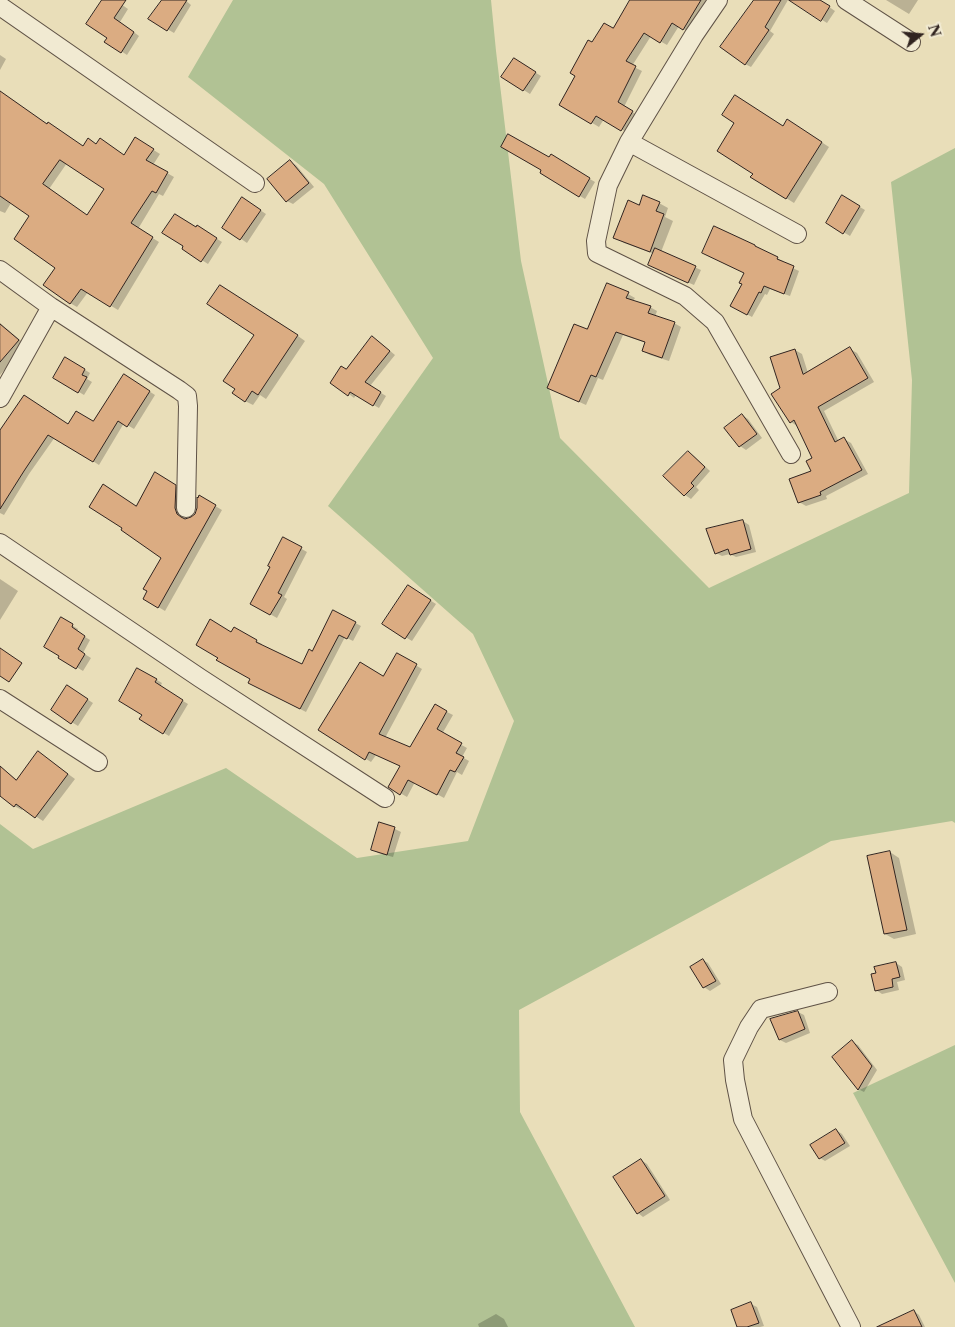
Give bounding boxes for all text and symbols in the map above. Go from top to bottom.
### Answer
north arrow [895,10,945,60]
text: N [924,22,945,39]

